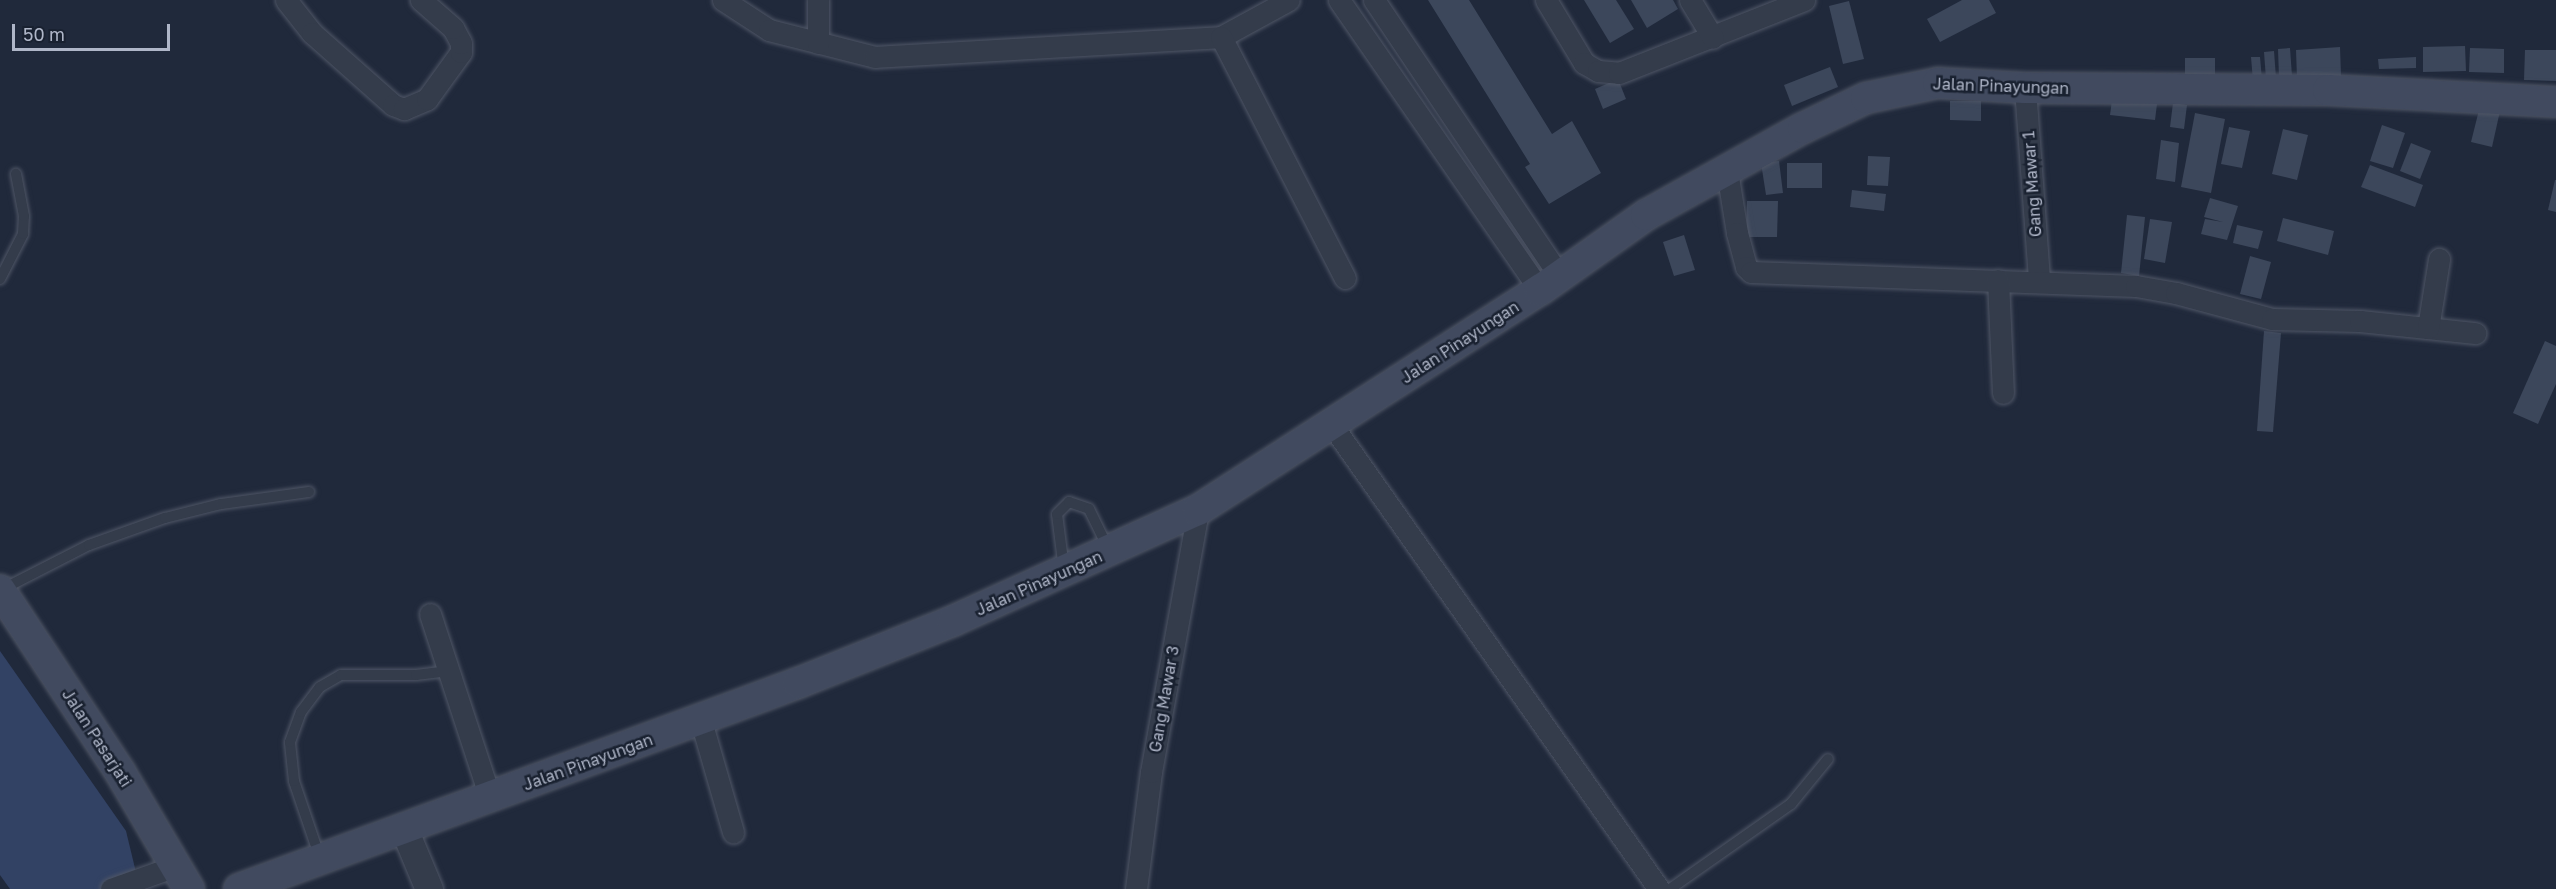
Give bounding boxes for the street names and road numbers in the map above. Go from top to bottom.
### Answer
street label: Jalan Pinayungan [1932,74,2070,98]
street label: Gang Mawar 1 [2019,130,2045,238]
street label: Jalan Pinayungan [1398,297,1522,387]
street label: Jalan Pinayungan [973,546,1105,620]
street label: Gang Mawar 3 [1145,644,1183,754]
street label: Jalan Pasarjati [58,685,136,791]
street label: Jalan Pinayungan [521,730,655,794]

